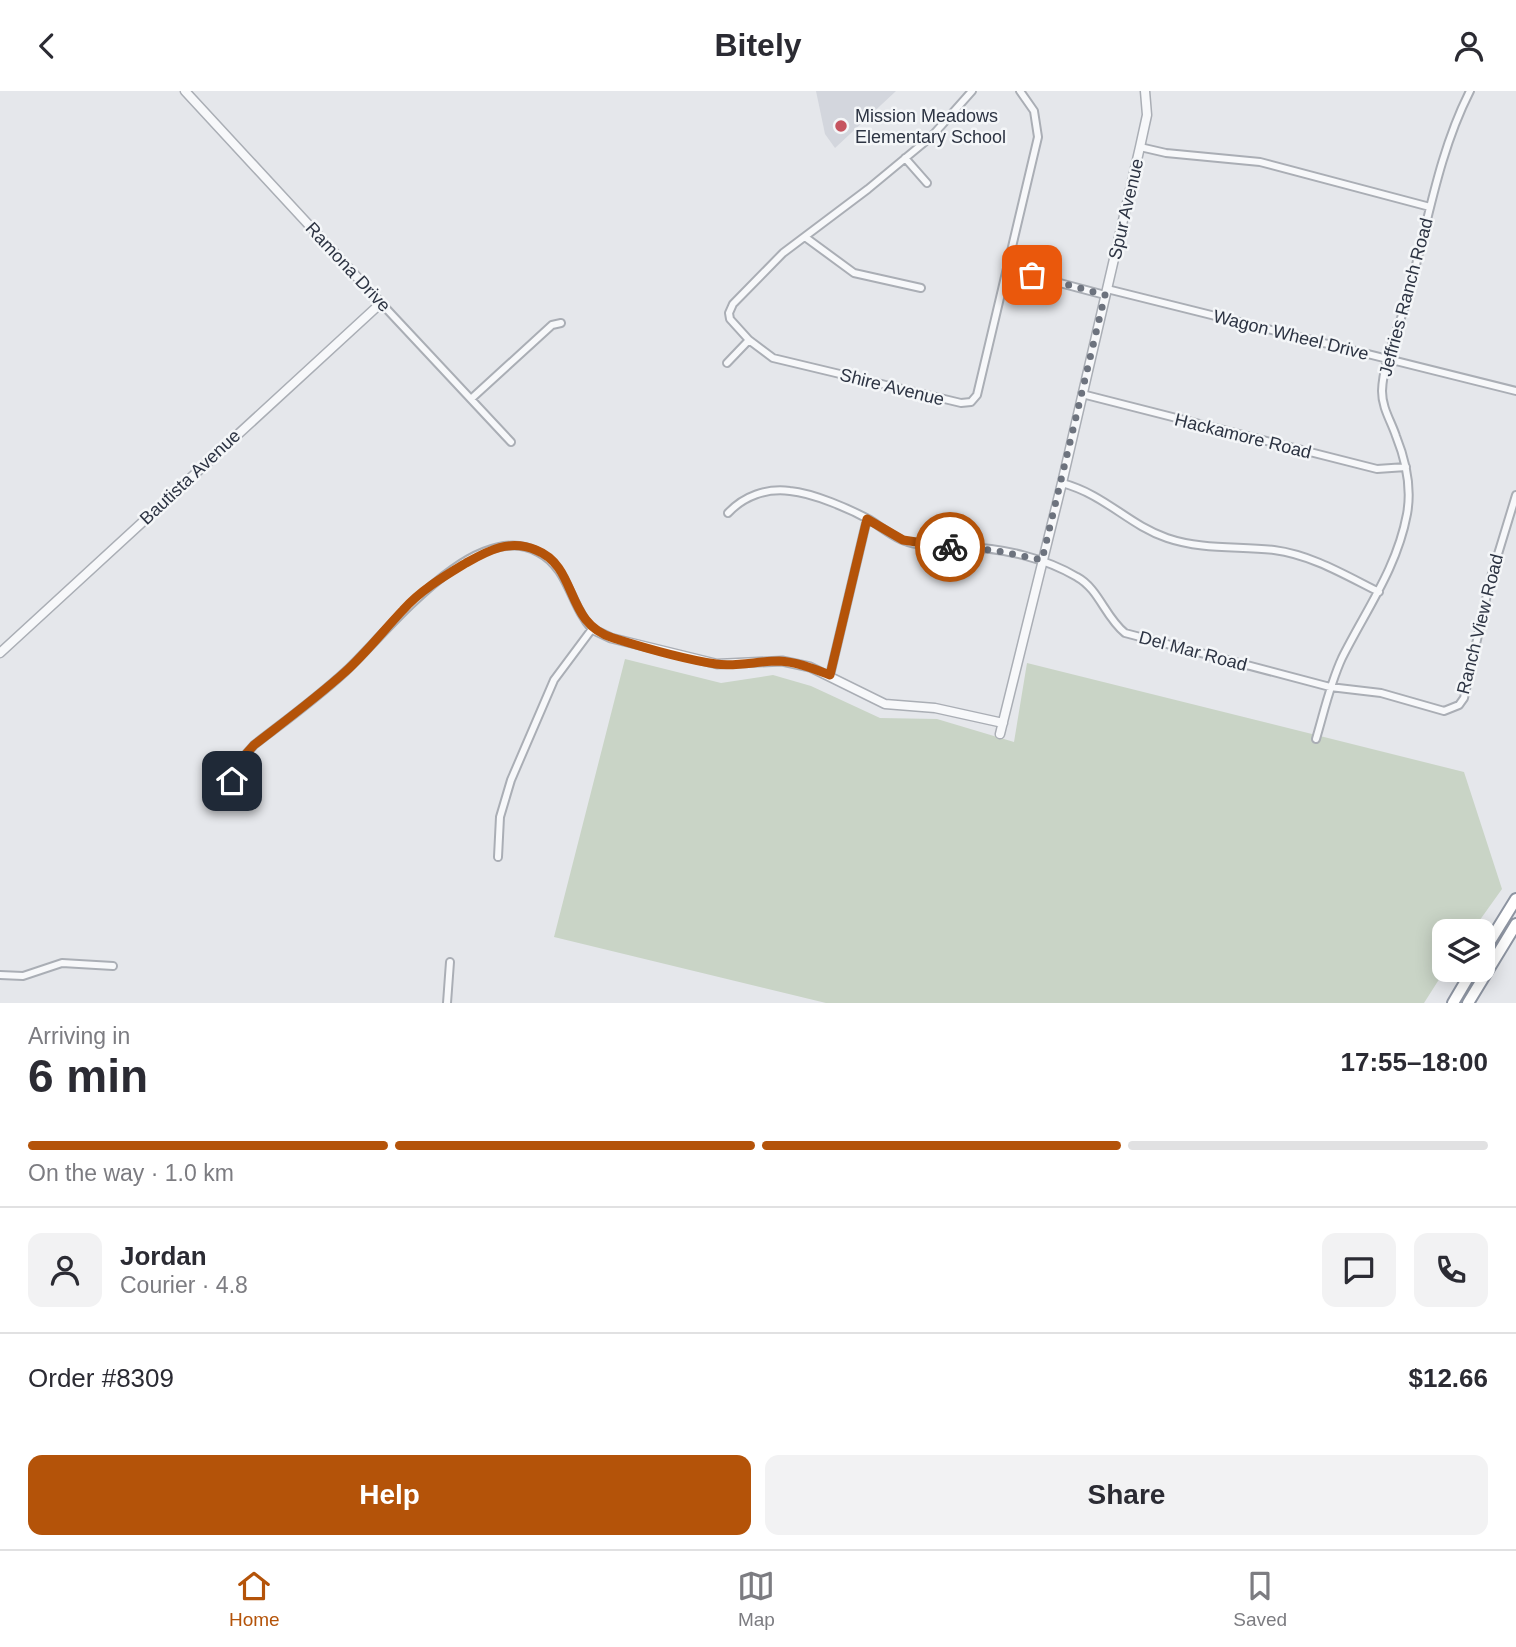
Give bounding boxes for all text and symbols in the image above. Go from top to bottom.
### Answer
icon: back [28,27,66,65]
text: Bitely [714,27,802,63]
icon: person [1450,27,1488,65]
place label: Mission Meadows Elementary School [855,106,1006,147]
marker: Mission Meadows Elementary School [833,118,849,134]
street label: Spur Avenue [1105,157,1147,261]
street label: Jeffries Ranch Road [1375,216,1437,378]
street label: Ramona Drive [301,218,395,316]
pin [1002,245,1062,305]
icon: bag [1013,256,1051,294]
street label: Wagon Wheel Drive [1211,306,1371,364]
street label: Shire Avenue [838,364,946,410]
street label: Hackamore Road [1173,409,1313,463]
street label: Bautista Avenue [136,425,244,529]
courier [915,512,985,582]
icon: bike [931,528,969,566]
street label: Ranch View Road [1453,552,1507,696]
street label: Del Mar Road [1137,627,1249,675]
pin [202,751,262,811]
icon: home [213,762,251,800]
map controls [1432,919,1495,982]
button: layers [1432,919,1495,982]
text: Arriving in [28,1023,130,1049]
text: 17:55–18:00 [1341,1047,1488,1077]
text: 6 min [28,1050,148,1102]
text: On the way · 1.0 km [28,1160,234,1186]
button: person [28,1233,102,1307]
button: chat [1322,1233,1396,1307]
button: phone [1414,1233,1488,1307]
text: Jordan [120,1241,207,1271]
text: Courier · 4.8 [120,1272,248,1298]
text: Order #8309 [28,1363,174,1393]
text: $12.66 [1408,1363,1488,1393]
button: Help [28,1455,751,1535]
button: Share [765,1455,1488,1535]
tab: Home [229,1567,280,1631]
tab: Map [737,1567,775,1631]
tab: Saved [1233,1567,1287,1631]

